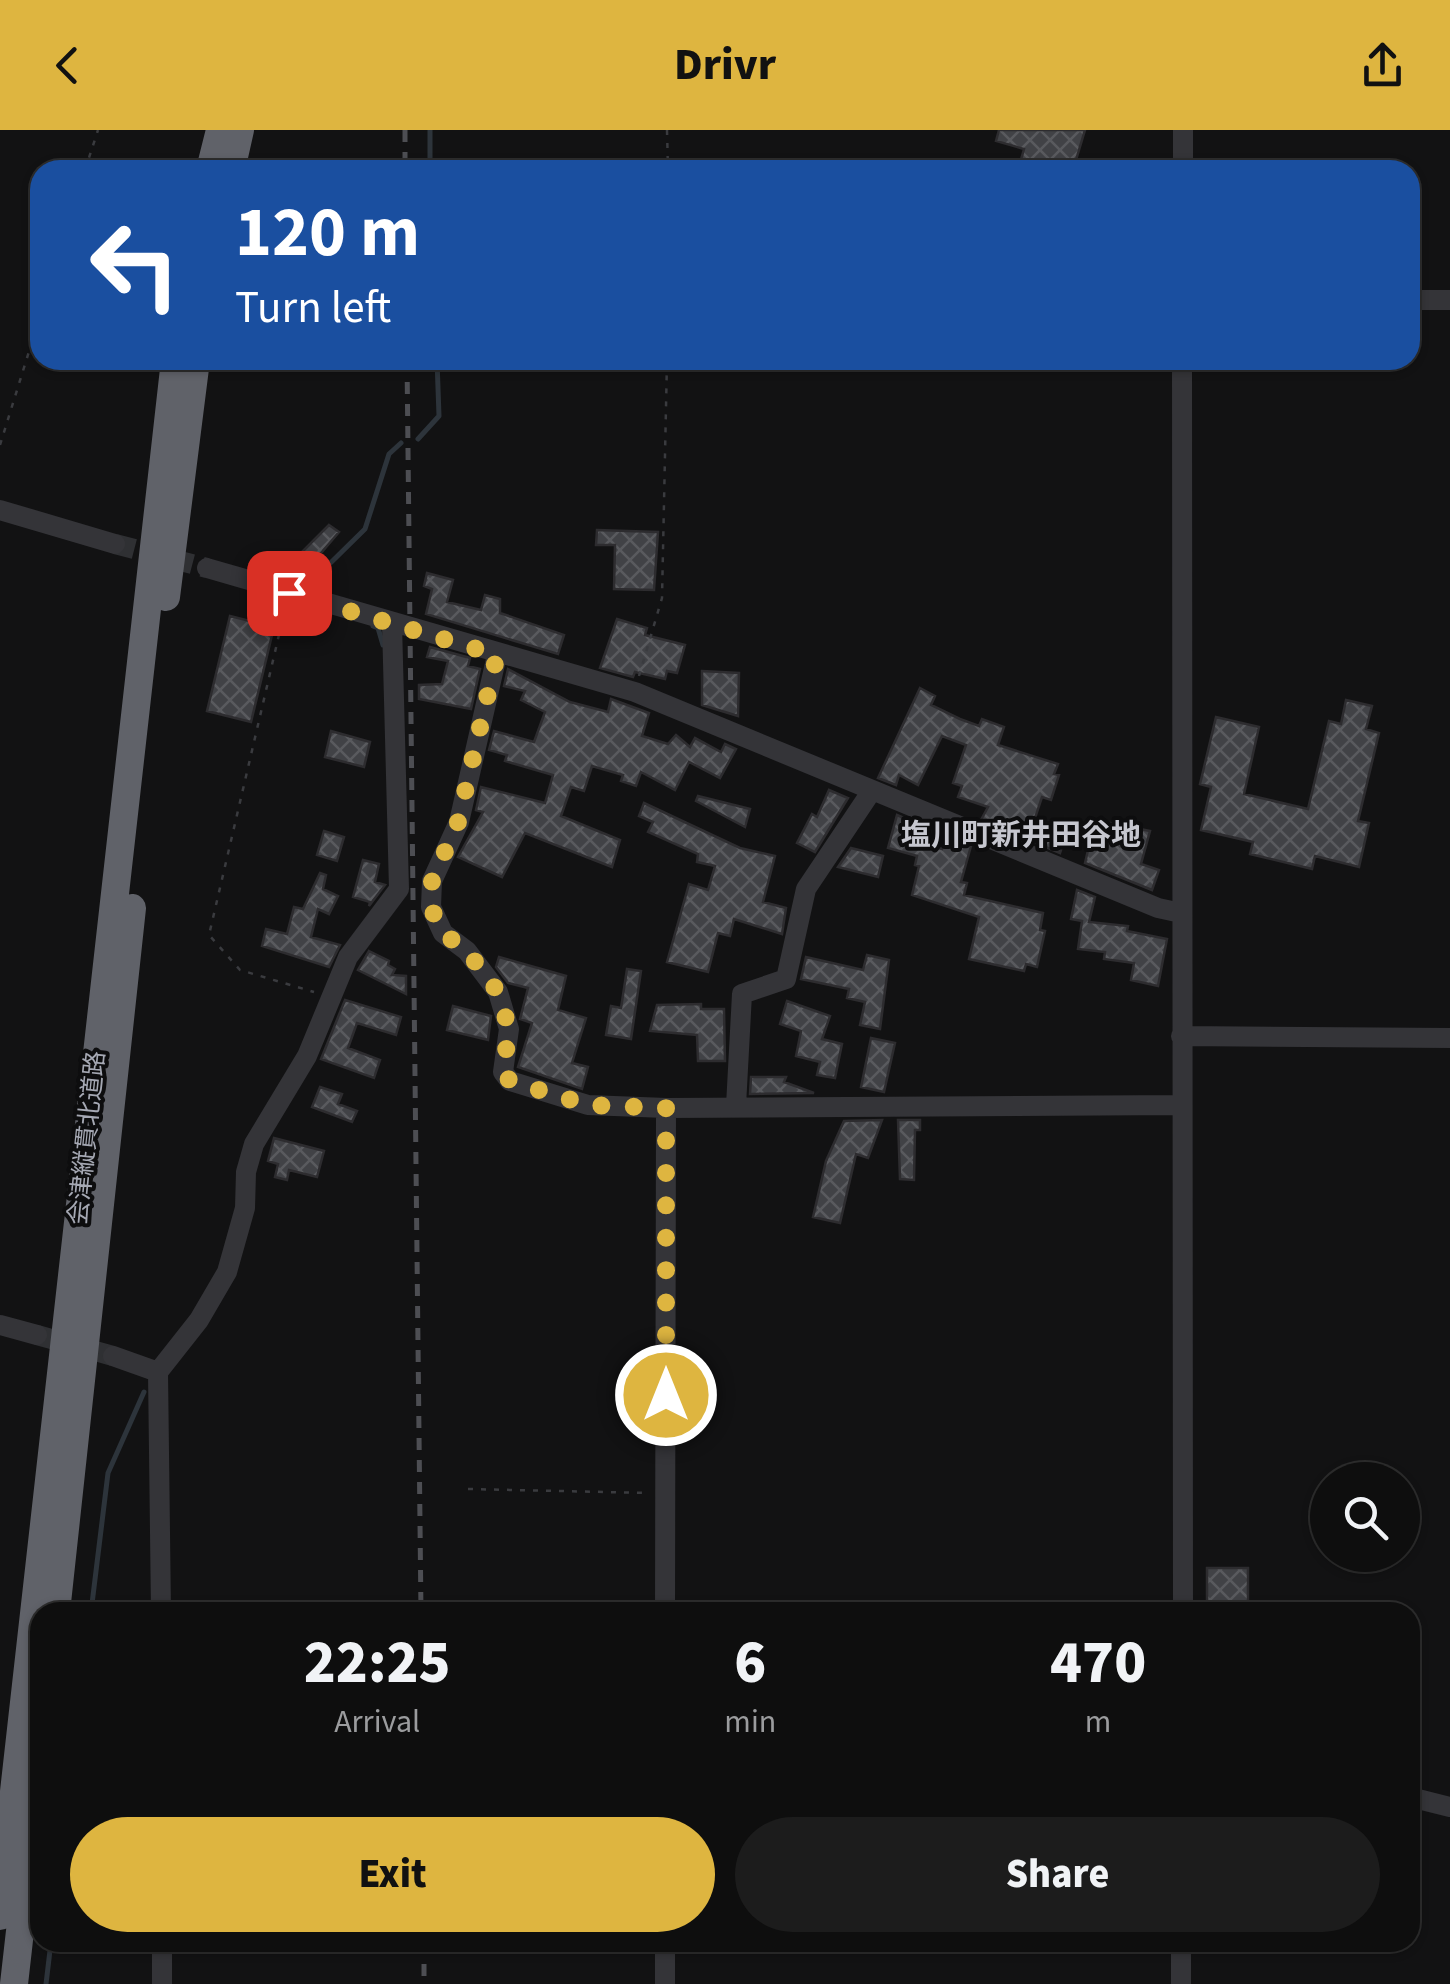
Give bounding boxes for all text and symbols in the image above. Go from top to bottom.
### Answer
text: Drivr [674,33,776,97]
icon: back [40,38,95,93]
icon: share [1355,38,1410,93]
text: 120 m [235,183,420,283]
icon: left [70,200,200,330]
text: Turn left [235,276,391,340]
pin [247,551,332,636]
icon: arrive [262,566,317,621]
district label: 塩川町新井田谷地 [901,814,1141,857]
street label: 会津縦貫北道路 [60,1049,114,1227]
position arrow [614,1343,718,1447]
map controls [1310,1462,1420,1572]
button: search [1310,1462,1420,1572]
text: 22:25 [304,1621,451,1706]
text: 6 [734,1621,766,1706]
text: 470 [1050,1621,1146,1706]
text: Arrival [334,1699,420,1745]
text: min [724,1699,776,1745]
text: m [1085,1699,1111,1745]
button: Exit [70,1817,715,1932]
button: Share [735,1817,1380,1932]

